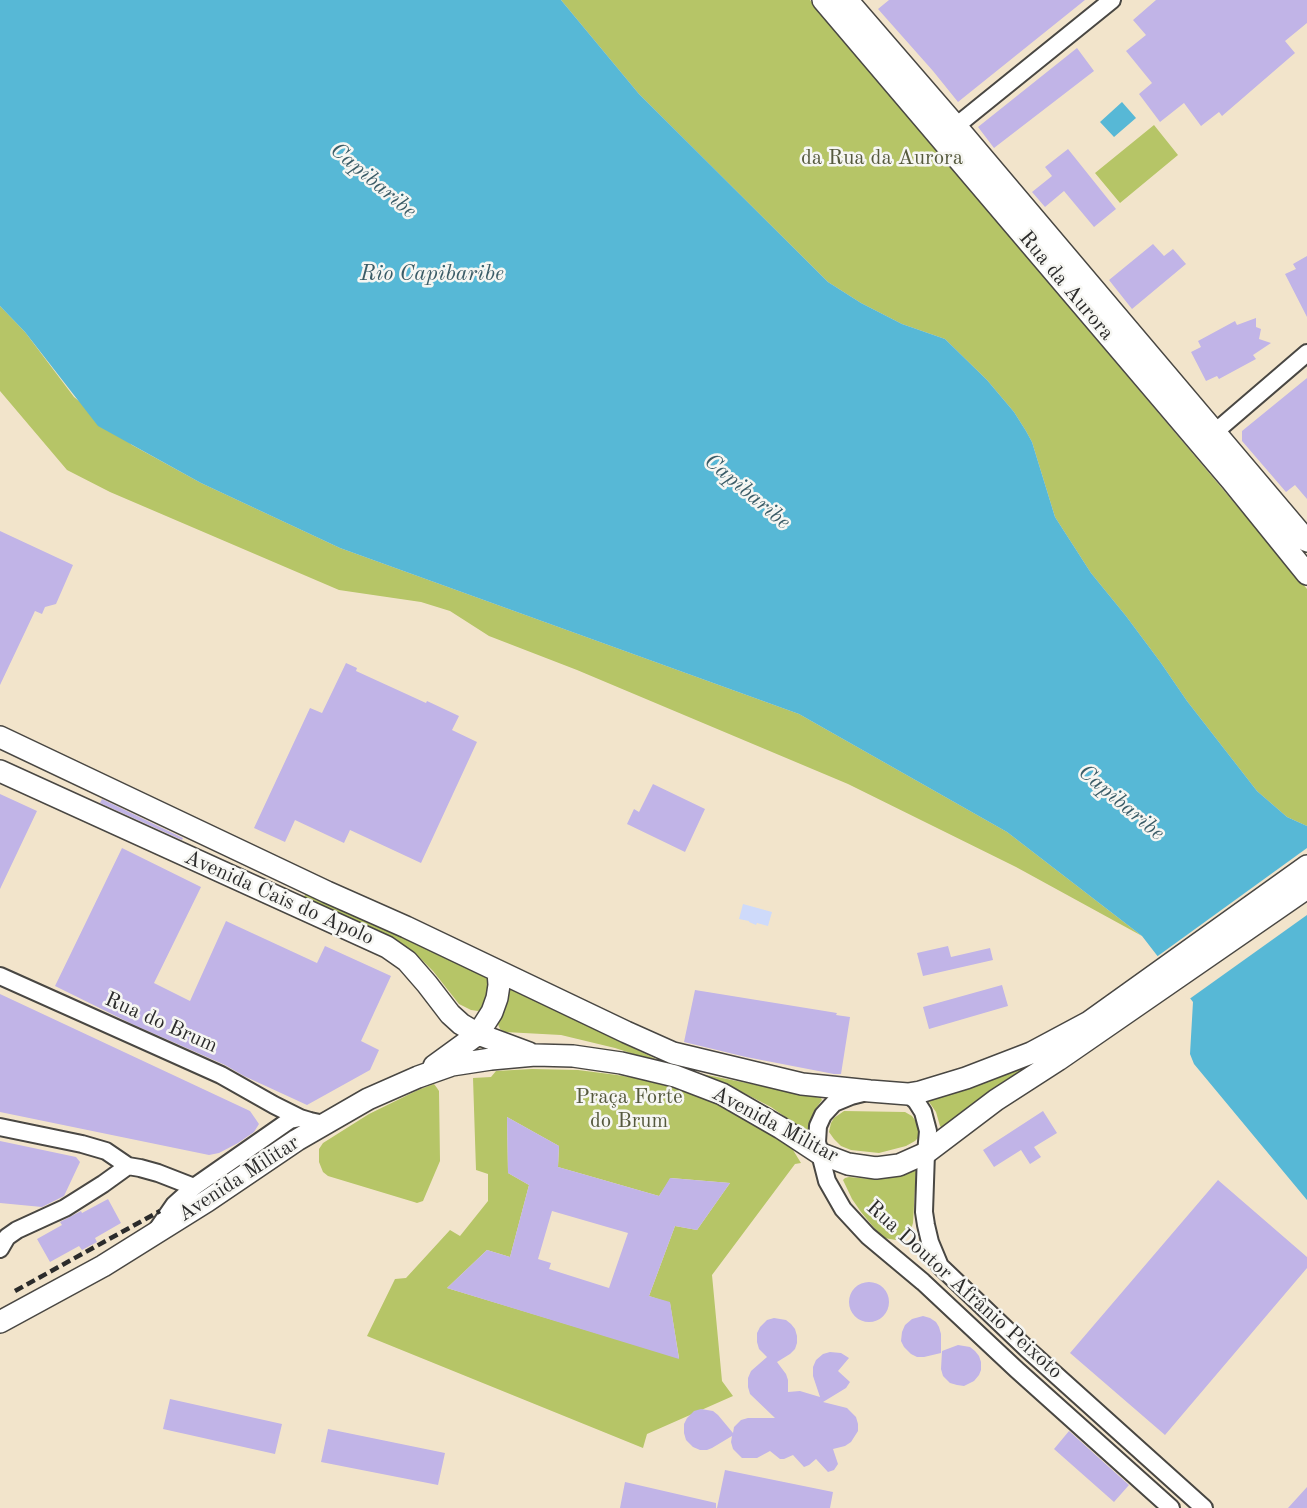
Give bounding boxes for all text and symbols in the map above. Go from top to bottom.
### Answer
water label: Capibaribe [324,137,422,225]
park label: da Rua da Aurora [801,145,963,171]
street label: Rua da Aurora [1013,226,1119,346]
water label: Rio Capibaribe [360,261,504,287]
water label: Capibaribe [698,448,796,536]
water label: Capibaribe [1072,759,1170,847]
street label: Avenida Cais do Apolo [180,845,378,951]
street label: Rua do Brum [101,987,221,1059]
street label: Avenida Militar [707,1081,843,1169]
park label: Praça Forte do Brum [575,1084,683,1134]
street label: Avenida Militar [174,1130,304,1228]
street label: Rua Doutor Afrânio Peixoto [861,1195,1067,1385]

